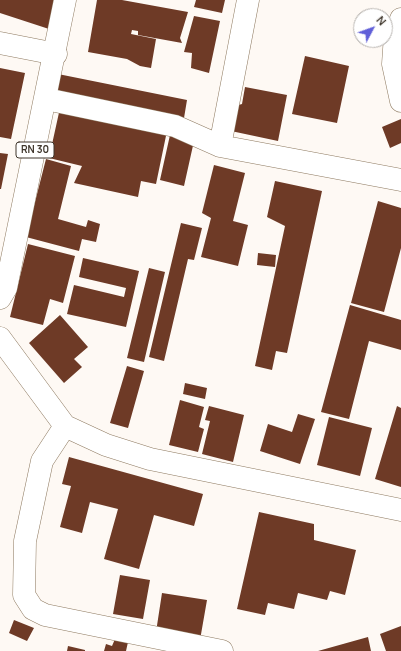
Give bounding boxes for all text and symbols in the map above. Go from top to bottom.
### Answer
north arrow [353,8,393,48]
text: N [373,13,390,28]
road number: RN 30 [16,142,54,158]

